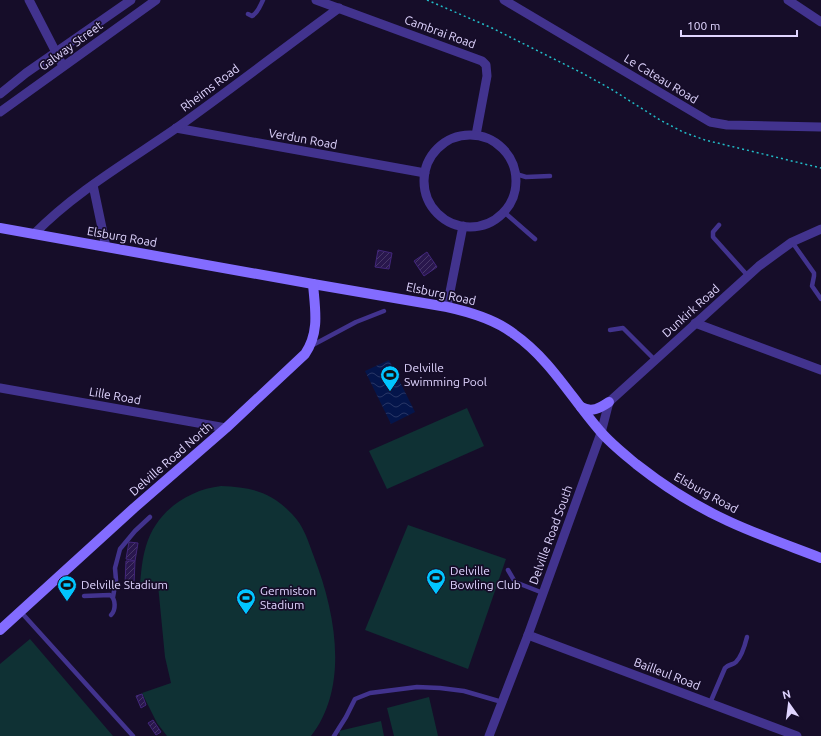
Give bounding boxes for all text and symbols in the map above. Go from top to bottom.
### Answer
scale bar [681,12,797,38]
street label: Cambrai Road [403,13,478,50]
street label: Galway Street [37,18,105,73]
text: 100 m [687,19,720,32]
street label: Le Cateau Road [622,51,701,106]
street label: Rheims Road [178,61,242,114]
street label: Verdun Road [268,126,338,151]
street label: Elsburg Road [86,224,158,249]
street label: Elsburg Road [405,280,477,307]
street label: Dunkirk Road [659,282,722,340]
place label: Delville Swimming Pool [404,361,487,388]
sports icon: Delville Swimming Pool [379,364,401,392]
street label: Lille Road [88,385,142,406]
street label: Delville Road North [127,419,214,498]
street label: Elsburg Road [672,470,740,515]
street label: Delville Road South [527,483,575,586]
place label: Delville Bowling Club [450,564,521,591]
sports icon: Delville Bowling Club [425,567,447,595]
sports icon: Delville Stadium [56,574,78,602]
place label: Delville Stadium [81,578,168,591]
place label: Germiston Stadium [260,584,316,611]
sports icon: Germiston Stadium [235,587,257,615]
street label: Bailleul Road [632,655,702,692]
north arrow [769,684,809,724]
text: N [781,687,792,701]

